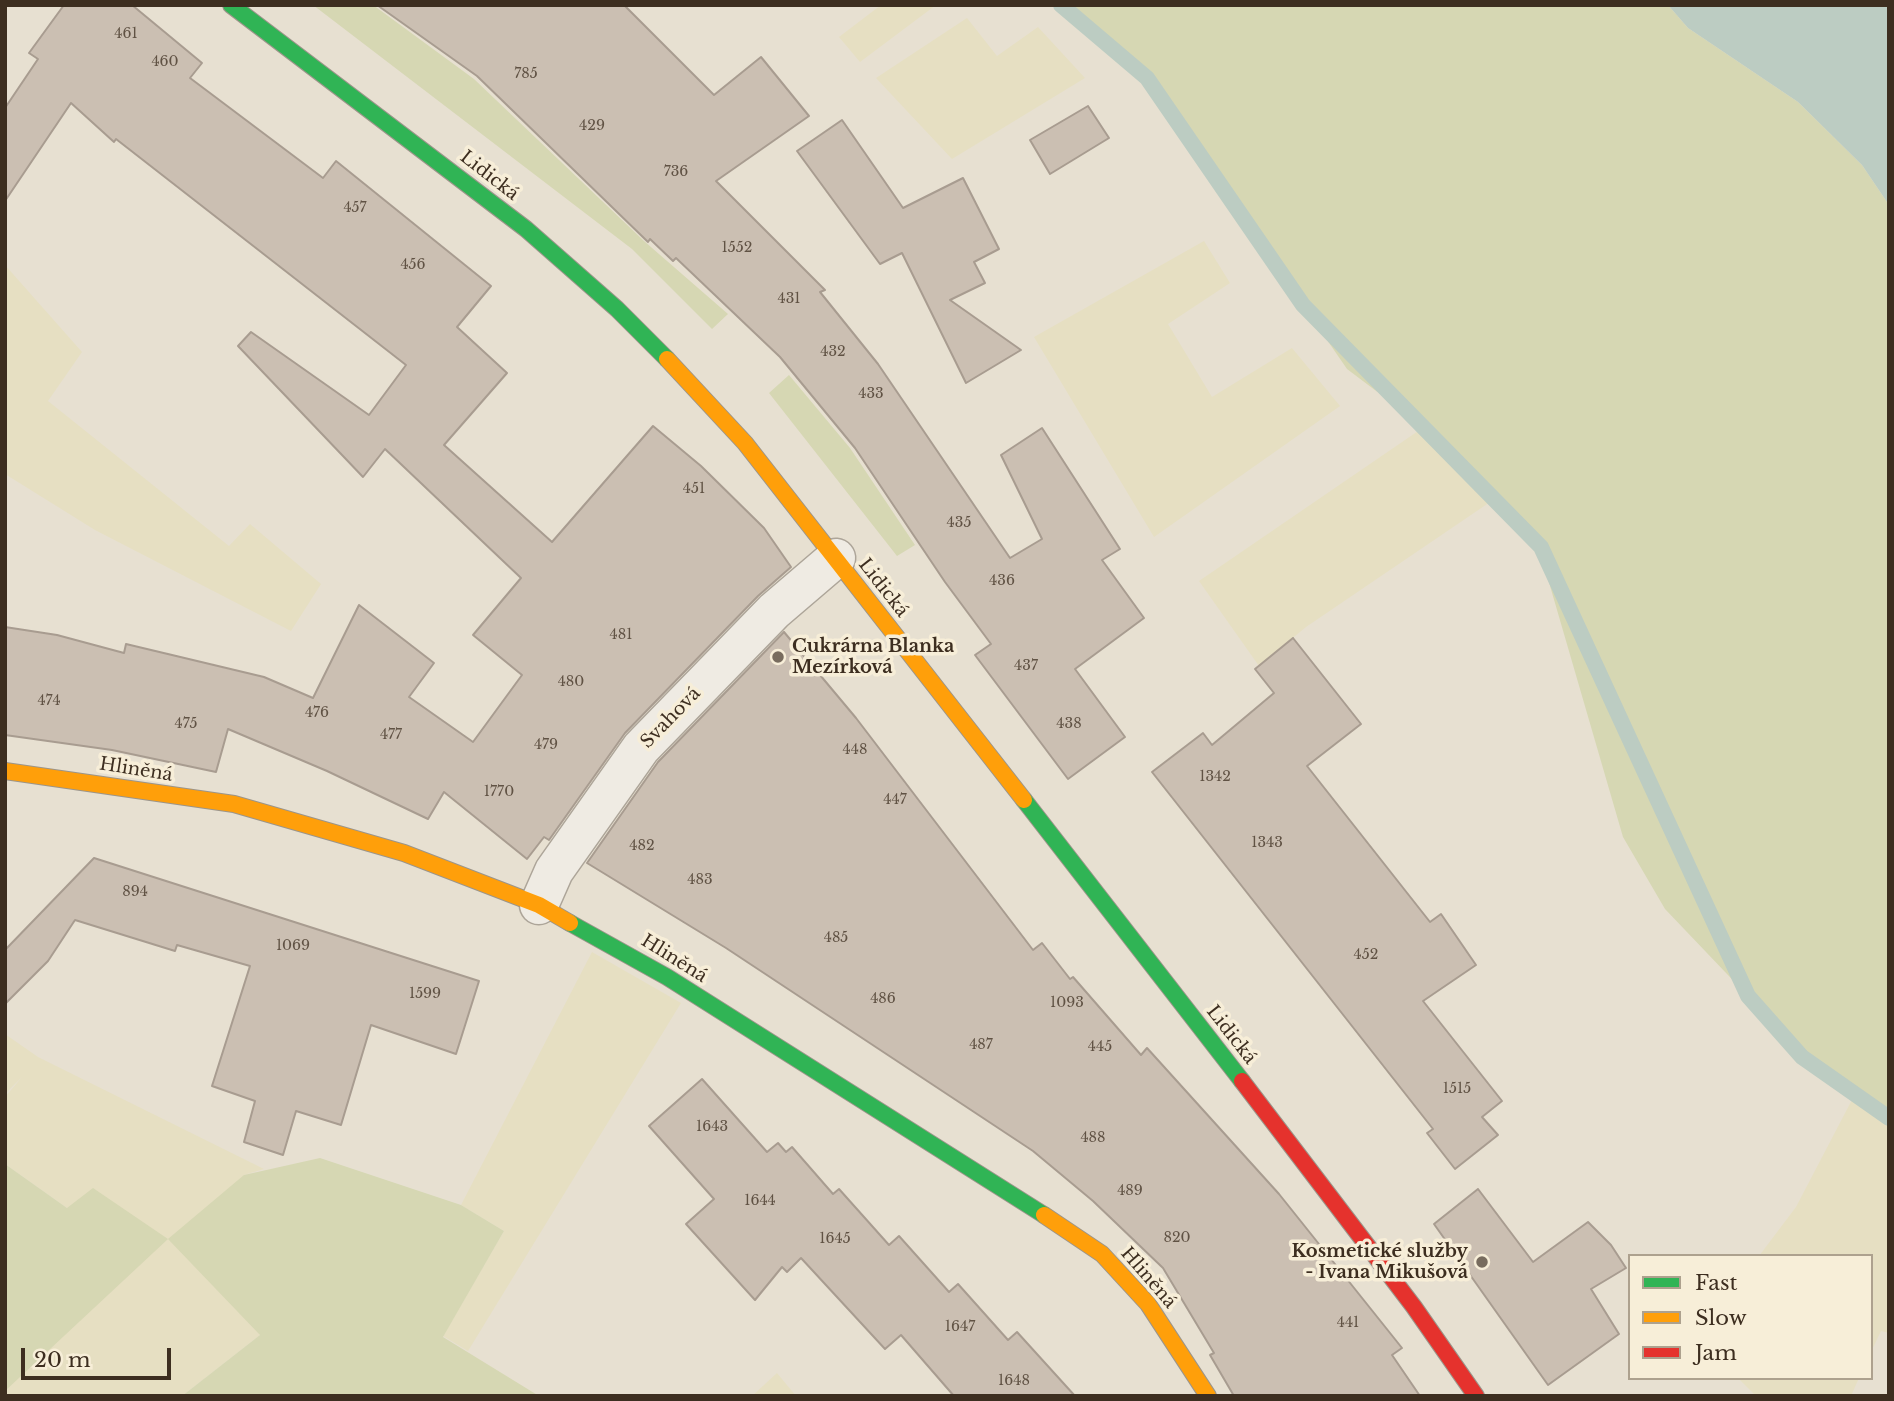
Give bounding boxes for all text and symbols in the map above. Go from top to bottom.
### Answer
house number: 461 [114,26,138,42]
house number: 460 [151,54,179,70]
house number: 785 [514,66,538,82]
house number: 429 [579,118,605,134]
street label: Lidická [455,146,523,206]
house number: 736 [664,164,688,180]
house number: 457 [343,200,367,216]
house number: 1552 [722,240,752,256]
house number: 456 [400,257,426,273]
house number: 431 [777,291,801,307]
house number: 432 [820,344,846,360]
house number: 433 [858,386,884,402]
house number: 451 [683,481,705,497]
house number: 435 [947,515,971,531]
street label: Lidická [853,554,913,622]
house number: 436 [989,573,1015,589]
house number: 481 [610,627,632,643]
place label: Cukrárna Blanka Mezírková [792,636,954,678]
marker: Cukrárna Blanka Mezírková [770,649,786,665]
house number: 437 [1014,658,1038,674]
house number: 480 [558,674,584,690]
street label: Svahová [637,683,705,753]
house number: 474 [37,693,61,709]
house number: 476 [305,705,329,721]
house number: 475 [175,716,197,732]
house number: 438 [1056,716,1082,732]
house number: 477 [380,727,402,743]
house number: 479 [534,737,558,753]
house number: 448 [843,742,867,758]
street label: Hliněná [98,754,174,786]
house number: 1342 [1199,769,1231,785]
house number: 1770 [484,784,514,800]
house number: 447 [883,792,907,808]
house number: 1343 [1251,835,1283,851]
house number: 482 [629,838,655,854]
house number: 483 [687,872,713,888]
house number: 894 [122,884,148,900]
street label: Hliněná [637,930,711,988]
house number: 485 [824,930,848,946]
house number: 1069 [276,938,310,954]
house number: 452 [1354,947,1378,963]
house number: 1599 [409,986,441,1002]
house number: 486 [870,991,896,1007]
house number: 1093 [1050,995,1084,1011]
street label: Lidická [1201,1001,1261,1069]
house number: 487 [969,1037,993,1053]
house number: 445 [1088,1039,1112,1055]
house number: 1515 [1443,1081,1471,1097]
house number: 1643 [696,1119,728,1135]
house number: 488 [1080,1130,1106,1146]
house number: 489 [1117,1183,1143,1199]
house number: 1644 [744,1193,776,1209]
house number: 820 [1163,1230,1191,1246]
house number: 1645 [819,1231,851,1247]
place label: Kosmetické služby - Ivana Mikušová [1292,1241,1468,1284]
street label: Hliněná [1116,1243,1180,1313]
marker: Kosmetické služby - Ivana Mikušová [1474,1254,1490,1270]
legend [1628,1254,1873,1380]
text: Fast [1695,1270,1737,1296]
text: Slow [1695,1305,1747,1331]
house number: 441 [1337,1315,1359,1331]
house number: 1647 [945,1319,975,1335]
scale bar [24,1334,175,1378]
text: Jam [1695,1340,1737,1366]
text: 20 m [34,1347,91,1373]
house number: 1648 [998,1373,1030,1389]

